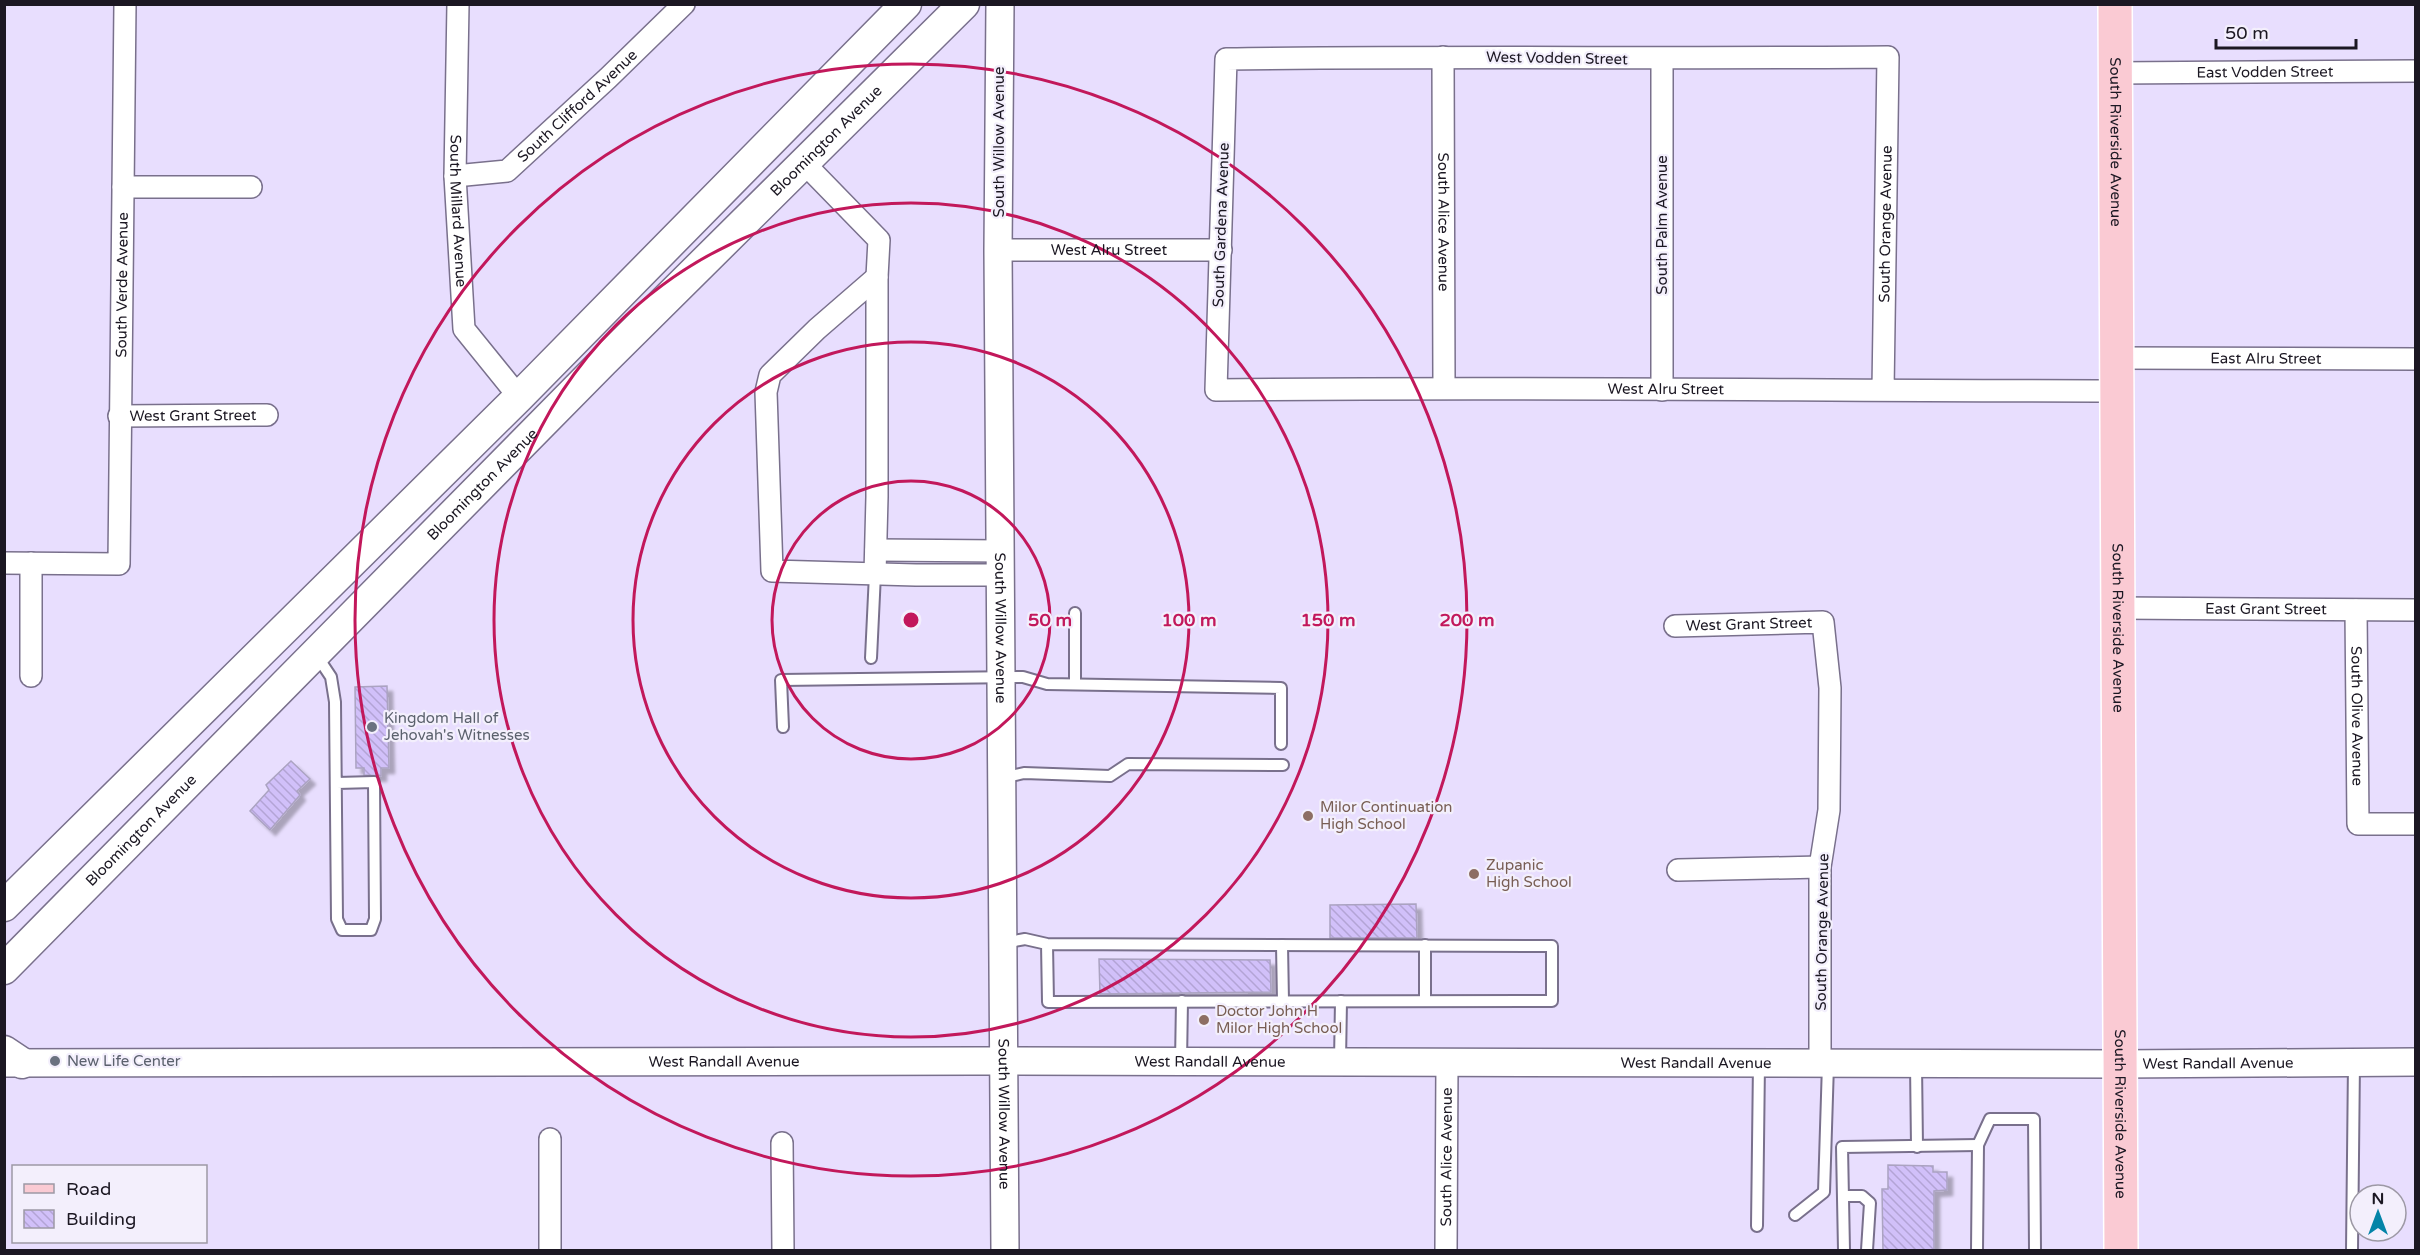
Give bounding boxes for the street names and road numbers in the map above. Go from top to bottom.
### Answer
street label: South Clifford Avenue [514,46,641,166]
street label: West Vodden Street [1486,48,1628,68]
street label: South Riverside Avenue [2106,57,2125,227]
street label: East Vodden Street [2197,63,2334,81]
street label: South Willow Avenue [990,67,1008,217]
street label: Bloomington Avenue [767,82,886,200]
street label: South Millard Avenue [446,134,471,288]
street label: South Gardena Avenue [1209,142,1233,308]
street label: South Orange Avenue [1875,145,1896,303]
street label: South Alice Avenue [1434,152,1453,292]
street label: South Palm Avenue [1653,155,1671,295]
street label: South Verde Avenue [112,212,132,358]
street label: West Alru Street [1051,241,1167,259]
street label: East Alru Street [2210,349,2322,368]
street label: West Alru Street [1608,380,1724,398]
street label: West Grant Street [130,406,257,425]
street label: Bloomington Avenue [423,425,541,544]
street label: South Riverside Avenue [2109,543,2127,713]
street label: South Willow Avenue [991,552,1010,704]
street label: East Grant Street [2205,600,2327,618]
street label: West Grant Street [1685,613,1813,635]
street label: South Olive Avenue [2347,646,2367,786]
street label: Bloomington Avenue [82,771,200,890]
street label: South Orange Avenue [1812,853,1832,1011]
street label: South Riverside Avenue [2111,1029,2130,1199]
street label: South Willow Avenue [995,1038,1014,1190]
street label: West Randall Avenue [648,1052,800,1071]
street label: West Randall Avenue [1134,1052,1286,1071]
street label: West Randall Avenue [1620,1054,1772,1072]
street label: West Randall Avenue [2142,1054,2294,1073]
street label: South Alice Avenue [1437,1087,1456,1227]

